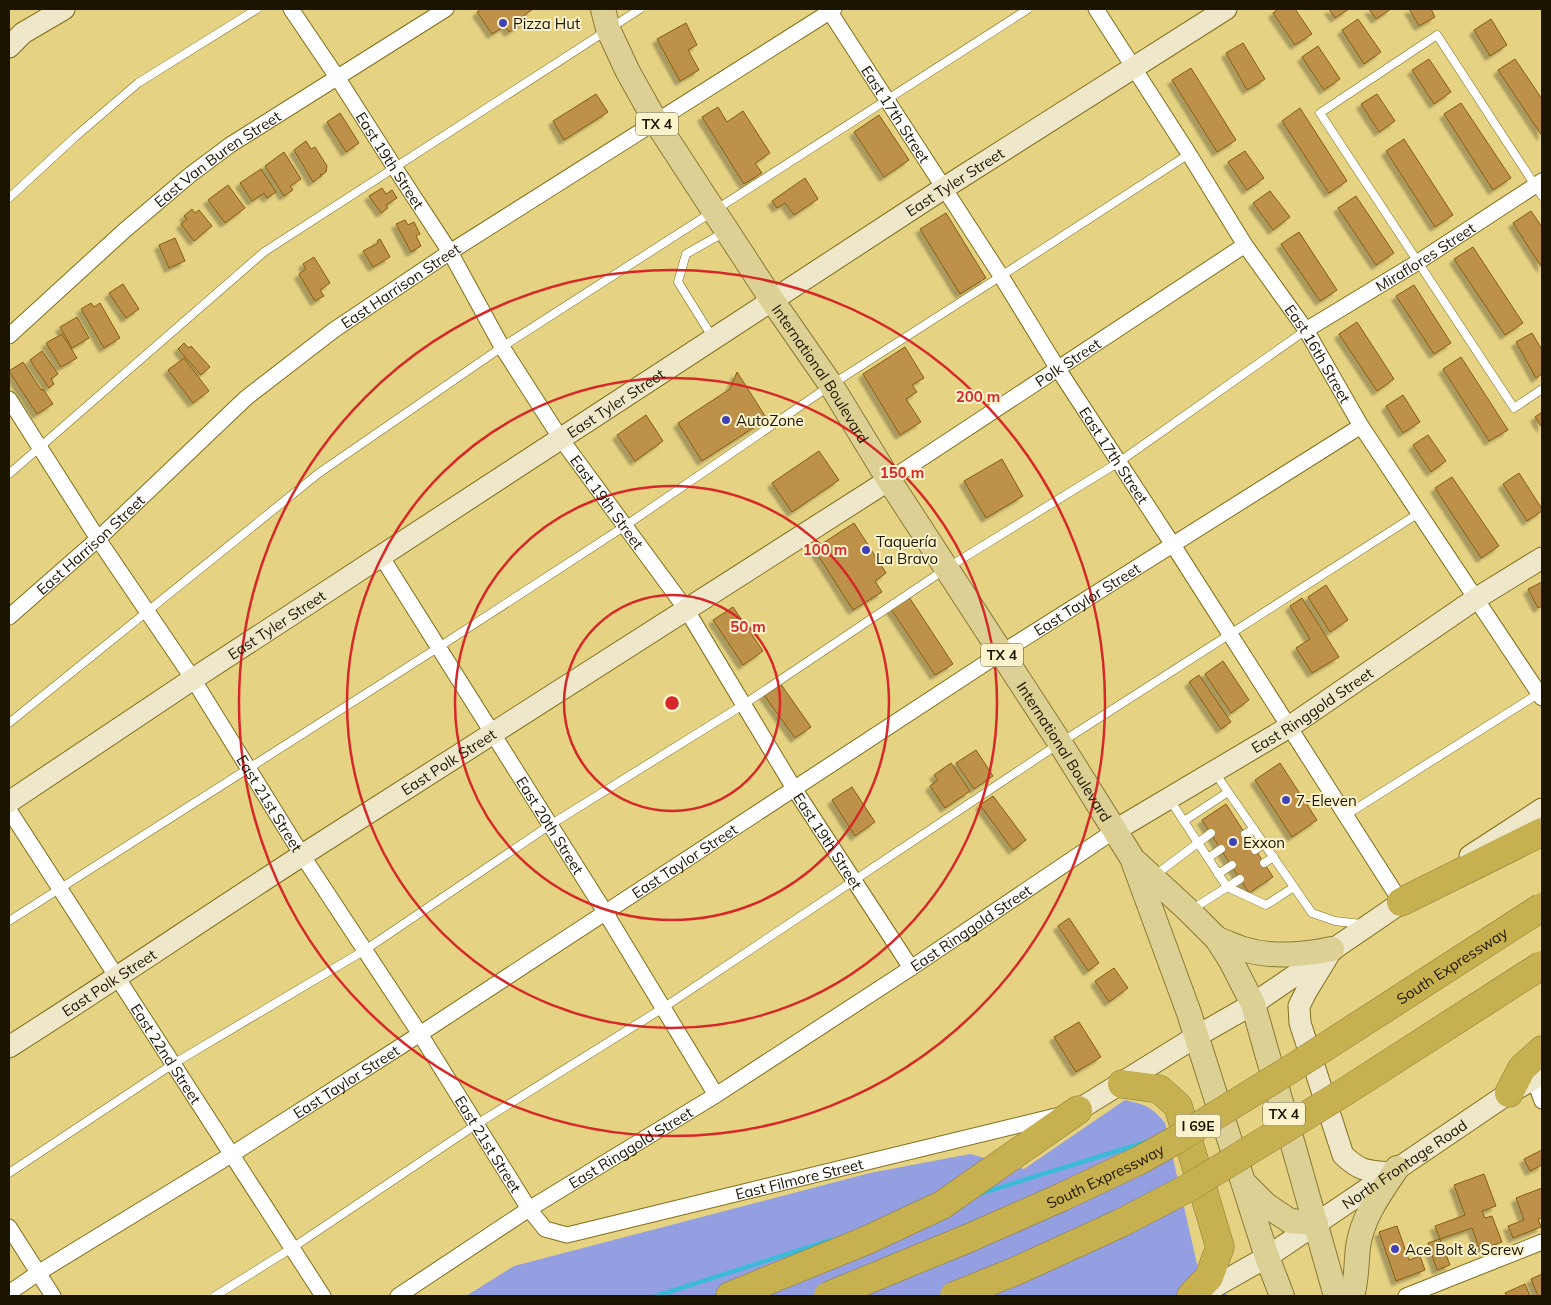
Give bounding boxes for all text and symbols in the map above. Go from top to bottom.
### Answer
place label: Pizza Hut [513,14,580,33]
marker: Pizza Hut [497,17,509,29]
street label: East 17th Street [858,62,934,166]
street label: East Van Buren Street [150,106,284,211]
street label: East 19th Street [352,108,429,212]
road number: TX 4 [636,112,678,136]
street label: East Tyler Street [902,143,1007,220]
street label: Miraflores Street [1372,218,1479,295]
street label: East Harrison Street [337,239,464,332]
street label: International Boulevard [768,300,873,446]
street label: East 16th Street [1281,300,1355,406]
street label: Polk Street [1031,334,1104,391]
street label: East Tyler Street [563,364,668,442]
text: 200 m [956,387,1000,406]
street label: East 17th Street [1076,403,1153,507]
place label: AutoZone [736,411,804,430]
marker: AutoZone [720,414,732,426]
street label: East 19th Street [566,451,648,553]
text: 150 m [880,463,924,482]
street label: East Harrison Street [32,490,148,598]
place label: Taquería La Bravo [876,532,938,568]
text: 100 m [803,540,847,559]
marker: Taquería La Bravo [860,544,872,556]
street label: East Taylor Street [1030,558,1143,640]
street label: East Tyler Street [224,586,329,663]
text: 50 m [730,617,766,636]
road number: TX 4 [981,644,1023,666]
street label: East Ringgold Street [1248,663,1376,757]
street label: International Boulevard [1013,678,1116,825]
centre of rings [663,694,681,712]
street label: East Polk Street [397,724,499,799]
street label: East 21st Street [233,751,307,855]
street label: East 20th Street [513,773,588,878]
street label: East 19th Street [790,789,867,893]
place label: 7-Eleven [1296,791,1357,810]
marker: 7-Eleven [1280,794,1292,806]
street label: East Taylor Street [628,819,741,902]
place label: Exxon [1243,833,1285,852]
marker: Exxon [1227,836,1239,848]
street label: East Ringgold Street [907,880,1035,975]
street label: South Expressway [1393,922,1511,1008]
street label: East Polk Street [58,944,160,1020]
street label: East 22nd Street [127,1000,206,1107]
street label: East Taylor Street [289,1040,403,1122]
street label: East 21st Street [451,1092,526,1196]
street label: East Ringgold Street [565,1102,696,1192]
road number: TX 4 [1263,1102,1305,1126]
road number: I 69E [1176,1114,1220,1138]
street label: North Frontage Road [1338,1115,1470,1213]
street label: South Expressway [1043,1139,1167,1212]
street label: East Filmore Street [733,1154,865,1203]
place label: Ace Bolt & Screw [1405,1240,1524,1259]
marker: Ace Bolt & Screw [1389,1243,1401,1255]

